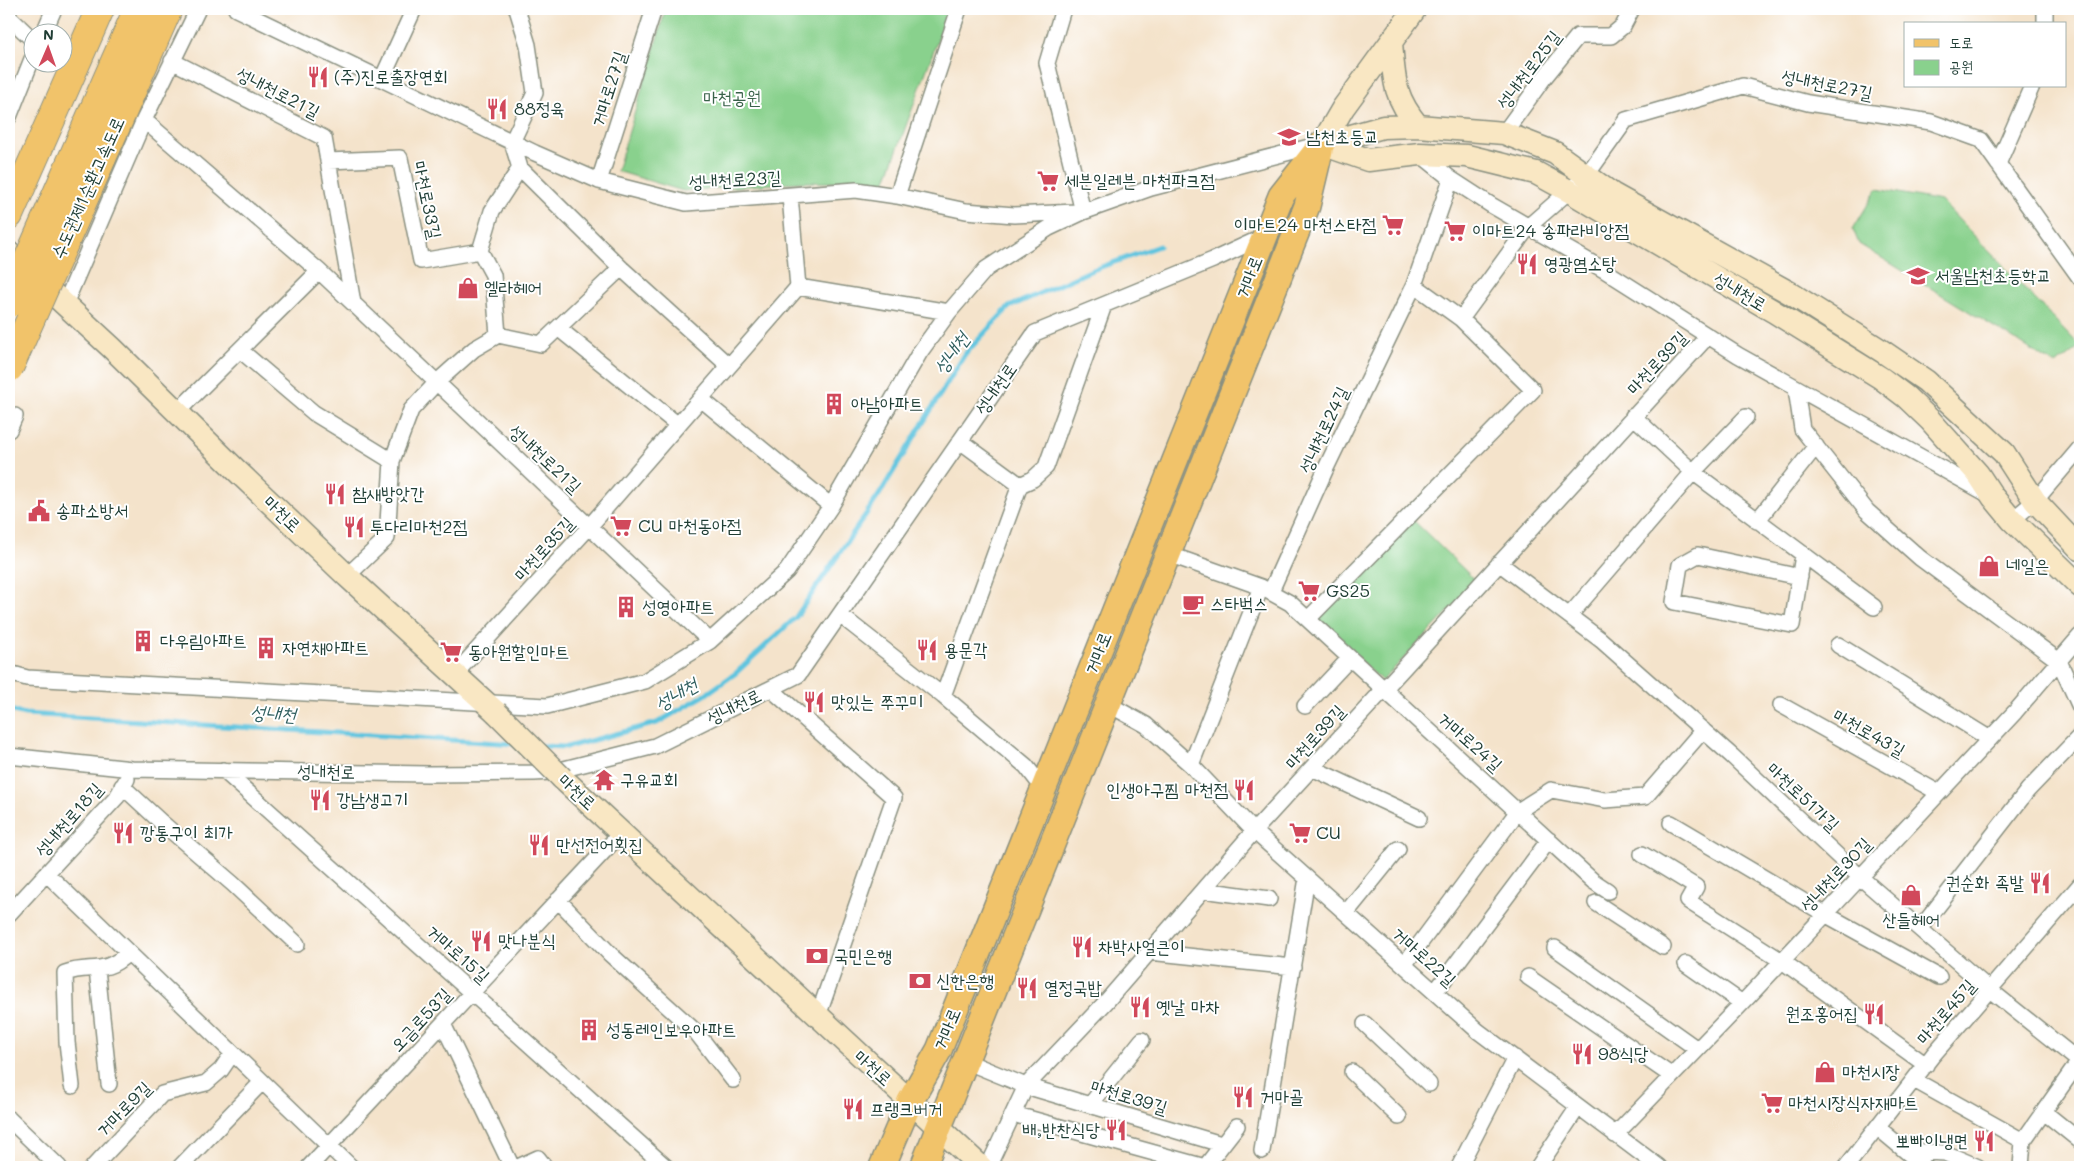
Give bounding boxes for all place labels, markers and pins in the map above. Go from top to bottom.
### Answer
restaurant icon: (주)진로출장연회 [305,64,331,90]
place label: (주)진로출장연회 [334,64,448,88]
restaurant icon: 88정육 [484,96,510,122]
place label: 88정육 [514,96,565,120]
school or university icon: 남천초등교 [1276,124,1302,150]
place label: 남천초등교 [1306,124,1378,148]
supermarket icon: 세븐일레븐 마천파크점 [1035,168,1061,194]
place label: 세븐일레븐 마천파크점 [1064,168,1215,192]
place label: 이마트24 마천스타점 [1234,212,1377,236]
supermarket icon: 이마트24 마천스타점 [1380,212,1406,238]
supermarket icon: 이마트24 송파라비앙점 [1442,218,1468,244]
place label: 이마트24 송파라비앙점 [1472,218,1629,242]
restaurant icon: 영광염소탕 [1514,251,1540,277]
place label: 영광염소탕 [1544,251,1617,275]
school or university icon: 서울남천초등학교 [1905,263,1931,289]
place label: 서울남천초등학교 [1935,263,2051,287]
shop icon: 엘라헤어 [455,275,481,301]
place label: 엘라헤어 [484,275,542,299]
building icon: 아남아파트 [821,391,847,417]
place label: 아남아파트 [851,391,923,415]
restaurant icon: 참새방앗간 [322,481,348,507]
place label: 참새방앗간 [352,481,425,505]
public building icon: 송파소방서 [26,498,52,524]
place label: 송파소방서 [56,498,128,522]
supermarket icon: CU 마천동아점 [608,513,634,539]
place label: CU 마천동아점 [638,513,742,537]
restaurant icon: 투다리마천2점 [341,514,367,540]
place label: 투다리마천2점 [370,514,467,538]
shop icon: 네일은 [1976,553,2002,579]
place label: 네일은 [2006,553,2049,577]
supermarket icon: GS25 [1296,578,1322,604]
place label: GS25 [1326,578,1370,602]
cafe icon: 스타벅스 [1180,591,1206,617]
place label: 스타벅스 [1210,591,1268,615]
building icon: 성영아파트 [613,594,639,620]
place label: 성영아파트 [642,594,714,618]
building icon: 다우림아파트 [130,628,156,654]
place label: 다우림아파트 [160,628,247,652]
building icon: 자연채아파트 [253,635,279,661]
place label: 자연채아파트 [282,635,369,659]
restaurant icon: 용문각 [914,637,940,663]
place label: 용문각 [944,637,988,661]
supermarket icon: 동아원할인마트 [438,639,464,665]
place label: 동아원할인마트 [468,639,569,663]
restaurant icon: 맛있는 쭈꾸미 [801,689,827,715]
place label: 맛있는 쭈꾸미 [831,689,924,713]
temple icon: 구유교회 [591,767,617,793]
place label: 구유교회 [620,767,678,791]
place label: 인생아구찜 마천점 [1106,777,1229,801]
restaurant icon: 인생아구찜 마천점 [1231,777,1257,803]
restaurant icon: 강남생고기 [307,787,333,813]
place label: 강남생고기 [336,787,408,811]
restaurant icon: 깡통구이 최가 [110,820,136,846]
place label: 깡통구이 최가 [140,820,233,844]
supermarket icon: CU [1287,820,1313,846]
place label: CU [1316,820,1341,844]
restaurant icon: 만선전어횟집 [526,832,552,858]
place label: 만선전어횟집 [556,832,643,856]
place label: 권순화 족발 [1946,870,2025,894]
restaurant icon: 권순화 족발 [2027,870,2053,896]
shop icon: 산들헤어 [1898,882,1924,908]
place label: 산들헤어 [1882,907,1940,931]
restaurant icon: 맛나분식 [468,928,494,954]
place label: 맛나분식 [498,928,556,952]
restaurant icon: 차박사얼큰이 [1069,934,1095,960]
place label: 차박사얼큰이 [1098,934,1185,958]
bank icon: 국민은행 [804,943,830,969]
place label: 국민은행 [834,943,892,967]
bank icon: 신한은행 [907,968,933,994]
place label: 신한은행 [936,968,994,992]
restaurant icon: 열정국밥 [1014,975,1040,1001]
place label: 열정국밥 [1044,975,1102,999]
restaurant icon: 옛날 마차 [1127,994,1153,1020]
place label: 옛날 마차 [1156,994,1220,1018]
place label: 원조홍어집 [1786,1001,1858,1025]
restaurant icon: 원조홍어집 [1861,1001,1887,1027]
building icon: 성동레인보우아파트 [576,1017,602,1043]
place label: 성동레인보우아파트 [606,1017,736,1041]
restaurant icon: 98식당 [1569,1041,1595,1067]
place label: 98식당 [1598,1041,1649,1065]
shop icon: 마천시장 [1812,1059,1838,1085]
place label: 마천시장 [1842,1059,1900,1083]
restaurant icon: 거마골 [1230,1084,1256,1110]
place label: 거마골 [1260,1084,1303,1108]
supermarket icon: 마천시장식자재마트 [1759,1090,1785,1116]
place label: 마천시장식자재마트 [1788,1090,1918,1114]
restaurant icon: 프랭크버거 [840,1096,866,1122]
place label: 프랭크버거 [870,1096,942,1120]
place label: 배,반찬식당 [1022,1117,1101,1141]
restaurant icon: 배,반찬식당 [1103,1117,1129,1143]
place label: 뽀빠이냉면 [1896,1128,1968,1152]
restaurant icon: 뽀빠이냉면 [1971,1128,1997,1154]

